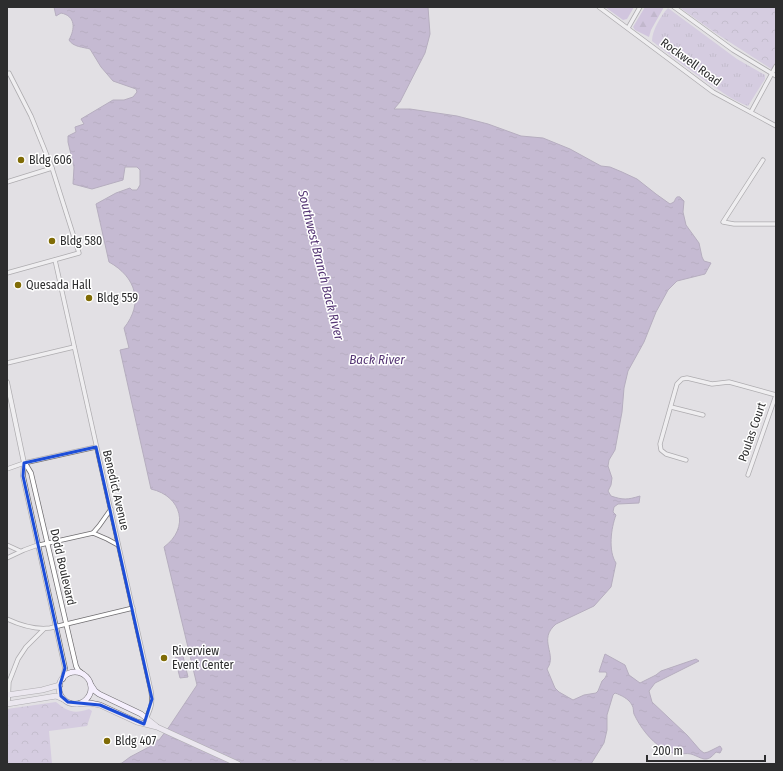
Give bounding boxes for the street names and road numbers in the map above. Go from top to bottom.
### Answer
street label: Rockwell Road [658,35,724,89]
street label: Poulas Court [735,400,769,464]
street label: Benedict Avenue [100,448,132,532]
street label: Dodd Boulevard [47,527,79,607]

